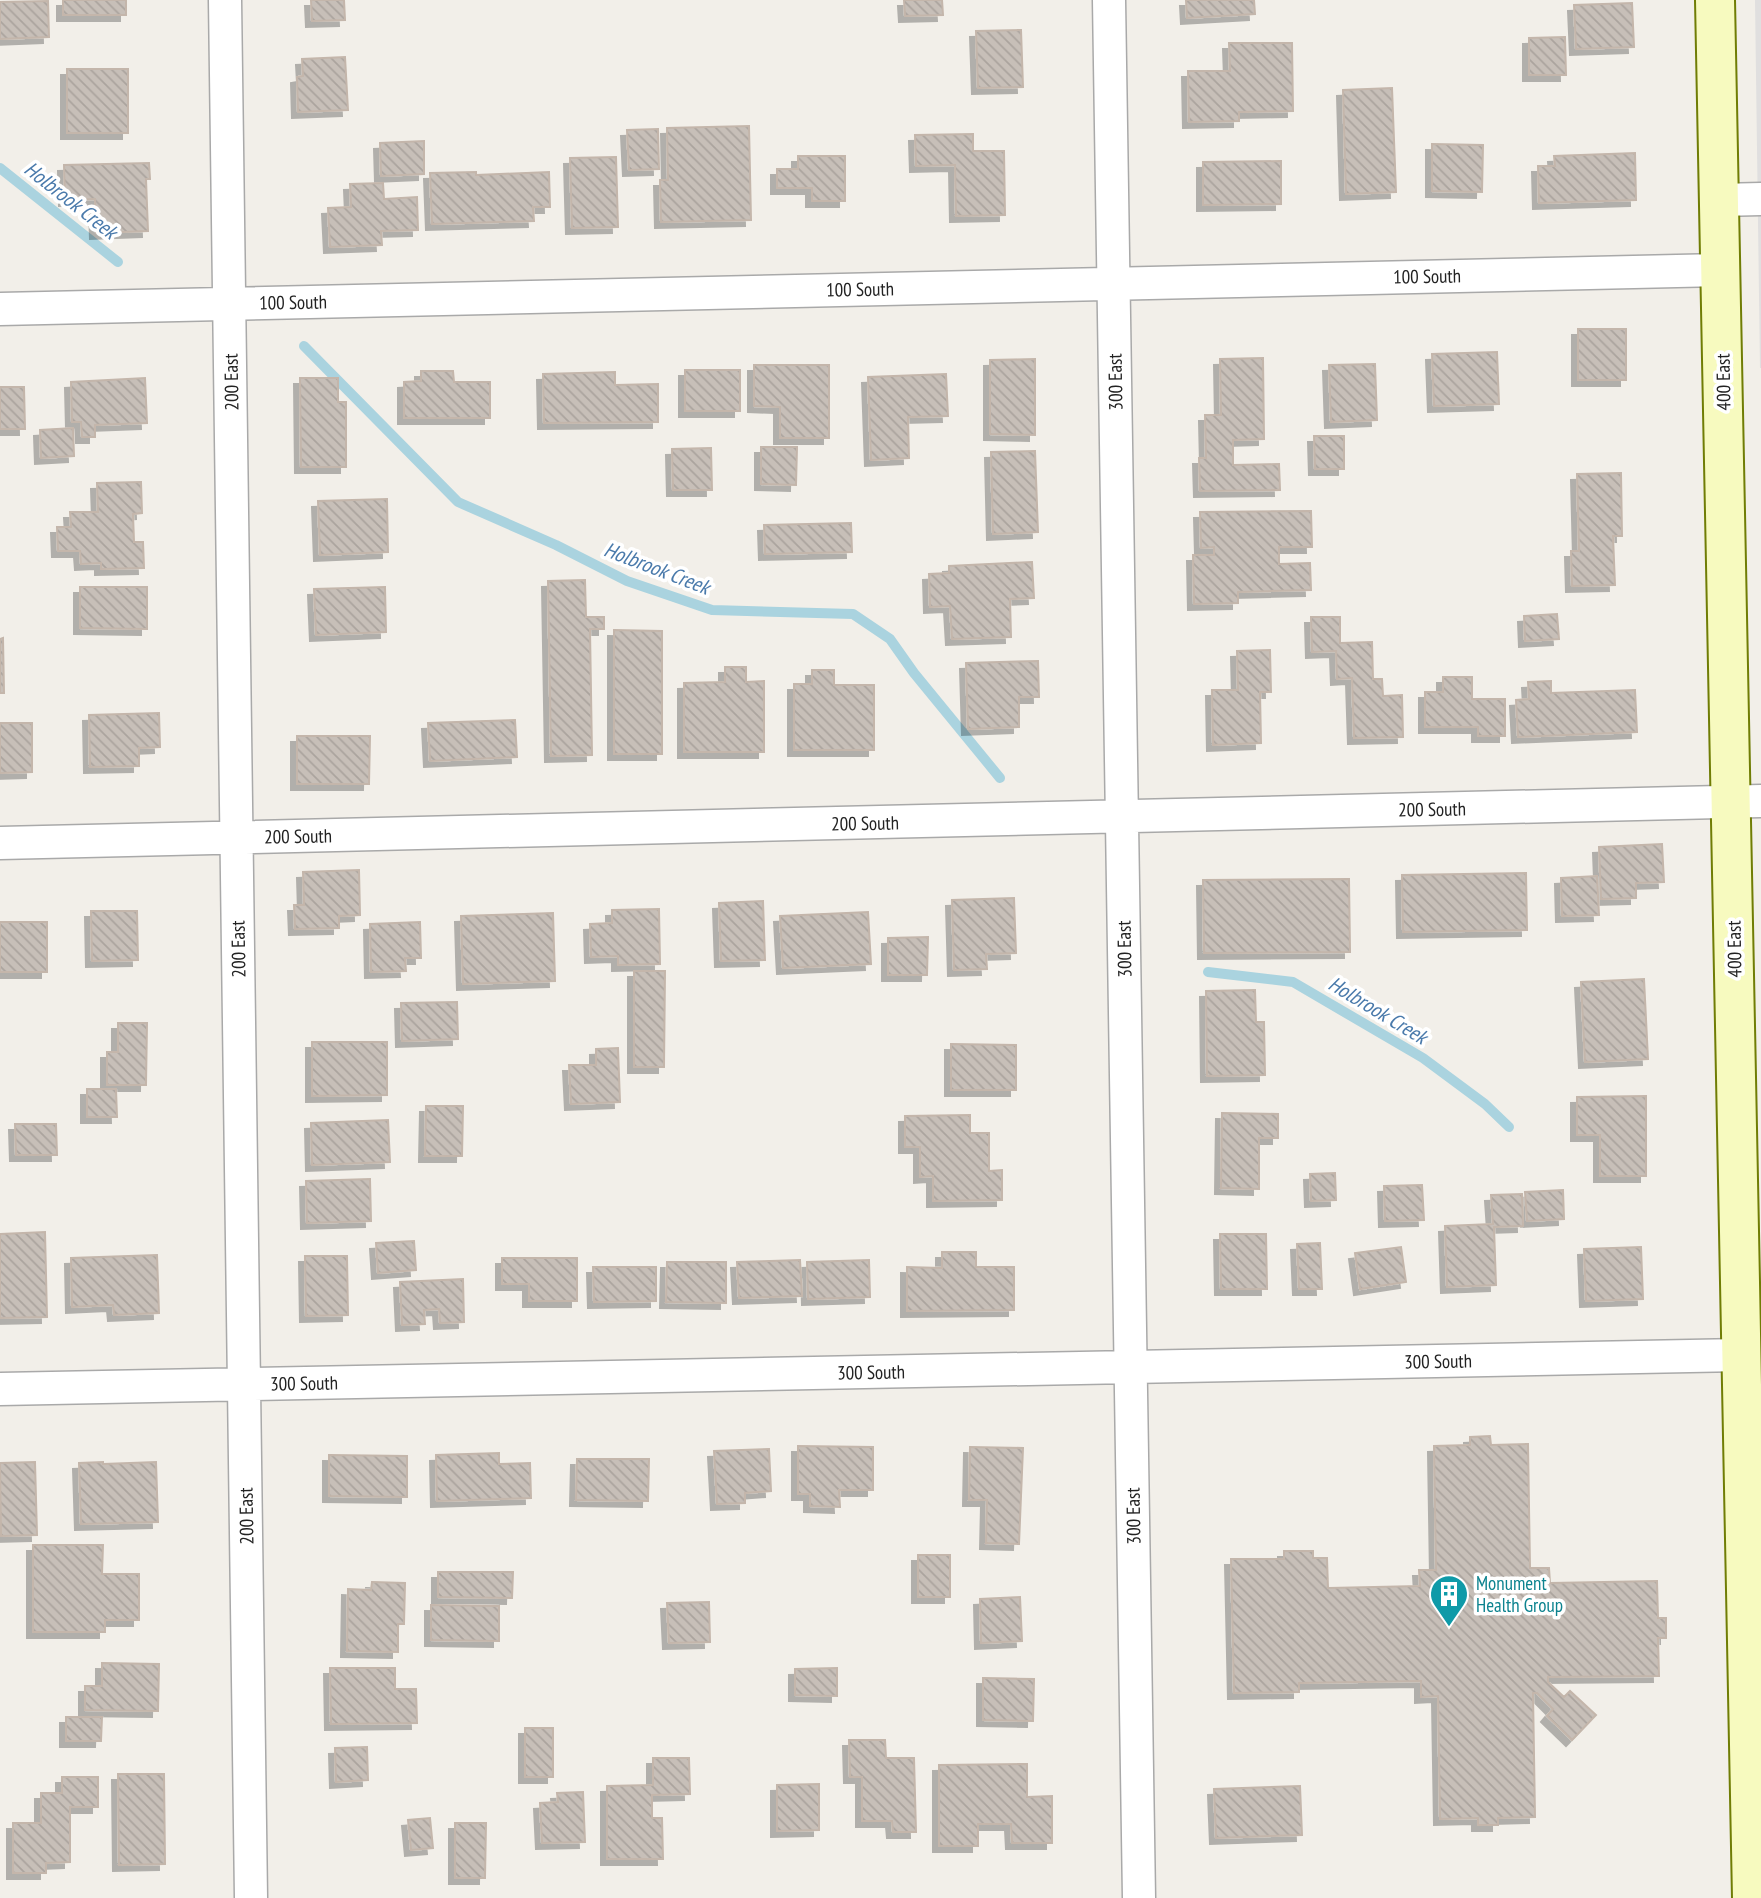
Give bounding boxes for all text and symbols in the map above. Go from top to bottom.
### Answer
water label: Holbrook Creek [19,155,125,246]
street label: 100 South [1393,263,1461,289]
street label: 100 South [826,276,894,302]
street label: 100 South [259,289,327,315]
street label: 200 East [218,352,243,411]
street label: 300 East [1102,352,1127,411]
street label: 400 East [1710,352,1735,411]
water label: Holbrook Creek [600,536,716,601]
street label: 200 South [1398,796,1466,822]
street label: 200 South [831,810,899,836]
street label: 200 South [264,823,332,849]
street label: 200 East [225,919,250,978]
street label: 300 East [1111,919,1136,978]
street label: 400 East [1721,919,1746,978]
water label: Holbrook Creek [1324,970,1435,1052]
street label: 300 South [1404,1348,1472,1374]
street label: 300 South [837,1359,905,1385]
street label: 300 South [270,1370,338,1396]
street label: 200 East [233,1486,258,1545]
street label: 300 East [1120,1486,1145,1545]
place label: Monument Health Group [1476,1571,1563,1617]
building icon: Monument Health Group [1428,1573,1470,1628]

